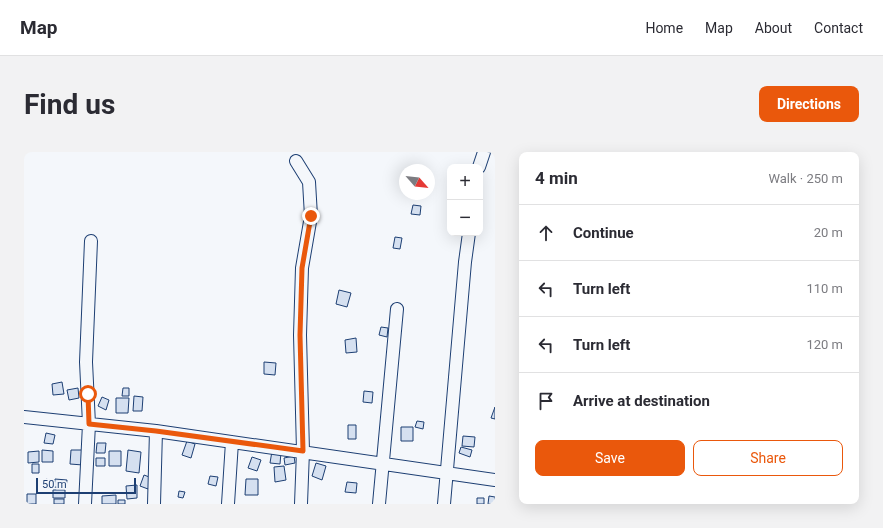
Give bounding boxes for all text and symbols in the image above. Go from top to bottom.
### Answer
text: Map [20,16,58,39]
text: Home [645,20,683,36]
text: Map [705,20,733,36]
text: About [755,20,792,36]
text: Contact [814,20,863,36]
button: Directions [759,86,859,122]
text: Find us [24,88,115,121]
north arrow [399,164,435,200]
map controls [447,164,483,236]
button: + [447,164,483,200]
text: 4 min [535,168,578,188]
text: Walk · 250 m [768,171,843,186]
button: − [447,200,483,236]
route end [302,207,320,225]
icon: ahead [535,222,557,244]
text: Continue [573,224,634,242]
text: 20 m [814,225,843,240]
icon: left [535,278,557,300]
text: Turn left [573,280,630,298]
text: 110 m [806,281,843,296]
icon: left [535,334,557,356]
text: Turn left [573,336,630,354]
text: 120 m [806,337,843,352]
route start [79,385,97,403]
icon: arrive [535,390,557,412]
text: Arrive at destination [573,392,710,410]
button: Save [535,440,685,476]
button: Share [693,440,843,476]
scale bar [36,476,136,495]
text: 50 m [42,478,67,491]

